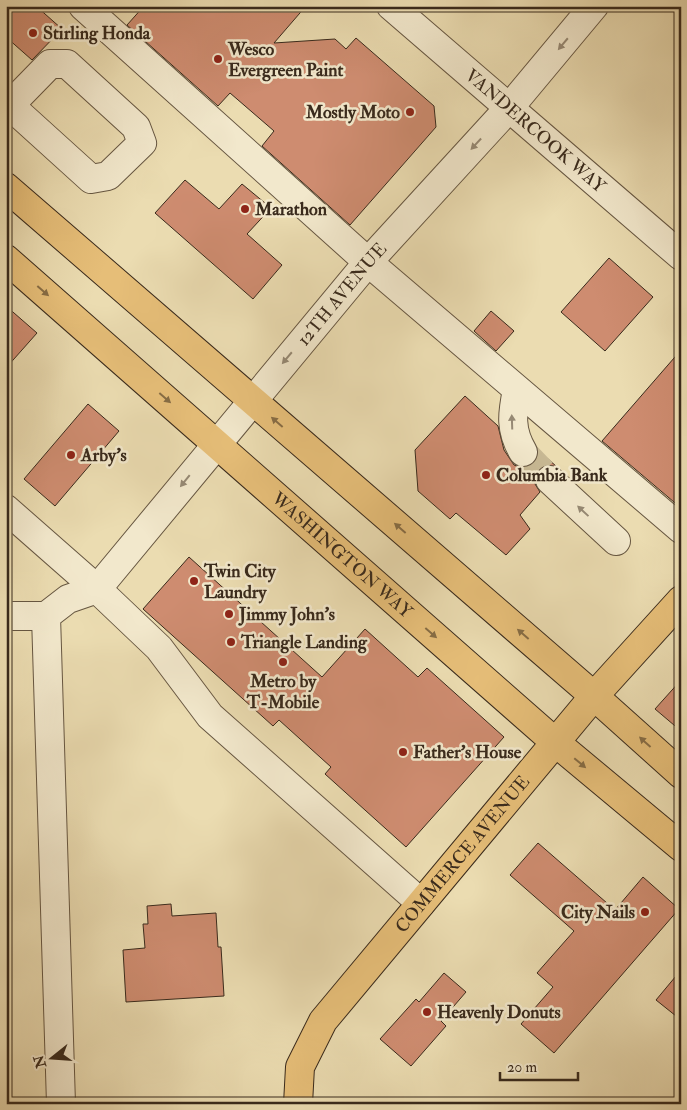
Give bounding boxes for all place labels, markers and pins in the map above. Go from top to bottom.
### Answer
place label: Stirling Honda [43,22,151,45]
marker: Stirling Honda [27,27,39,39]
place label: Wesco Evergreen Paint [227,38,343,82]
marker: Wesco Evergreen Paint [212,53,224,65]
place label: Mostly Moto [305,101,400,124]
marker: Mostly Moto [404,106,416,118]
place label: Marathon [254,198,328,221]
marker: Marathon [239,203,251,215]
place label: Arby's [80,444,127,467]
marker: Arby's [65,449,77,461]
place label: Columbia Bank [496,464,608,487]
marker: Columbia Bank [480,469,492,481]
place label: Twin City Laundry [203,560,277,604]
marker: Twin City Laundry [188,575,200,587]
place label: Jimmy John's [238,603,335,626]
marker: Jimmy John's [223,608,235,620]
place label: Triangle Landing [240,631,368,654]
marker: Triangle Landing [225,636,237,648]
marker: Metro by T-Mobile [277,656,289,668]
place label: Metro by T-Mobile [246,670,320,714]
place label: Father's House [413,741,522,764]
marker: Father's House [397,746,409,758]
place label: City Nails [561,901,635,924]
marker: City Nails [639,906,651,918]
place label: Heavenly Donuts [437,1001,561,1024]
marker: Heavenly Donuts [421,1006,433,1018]

